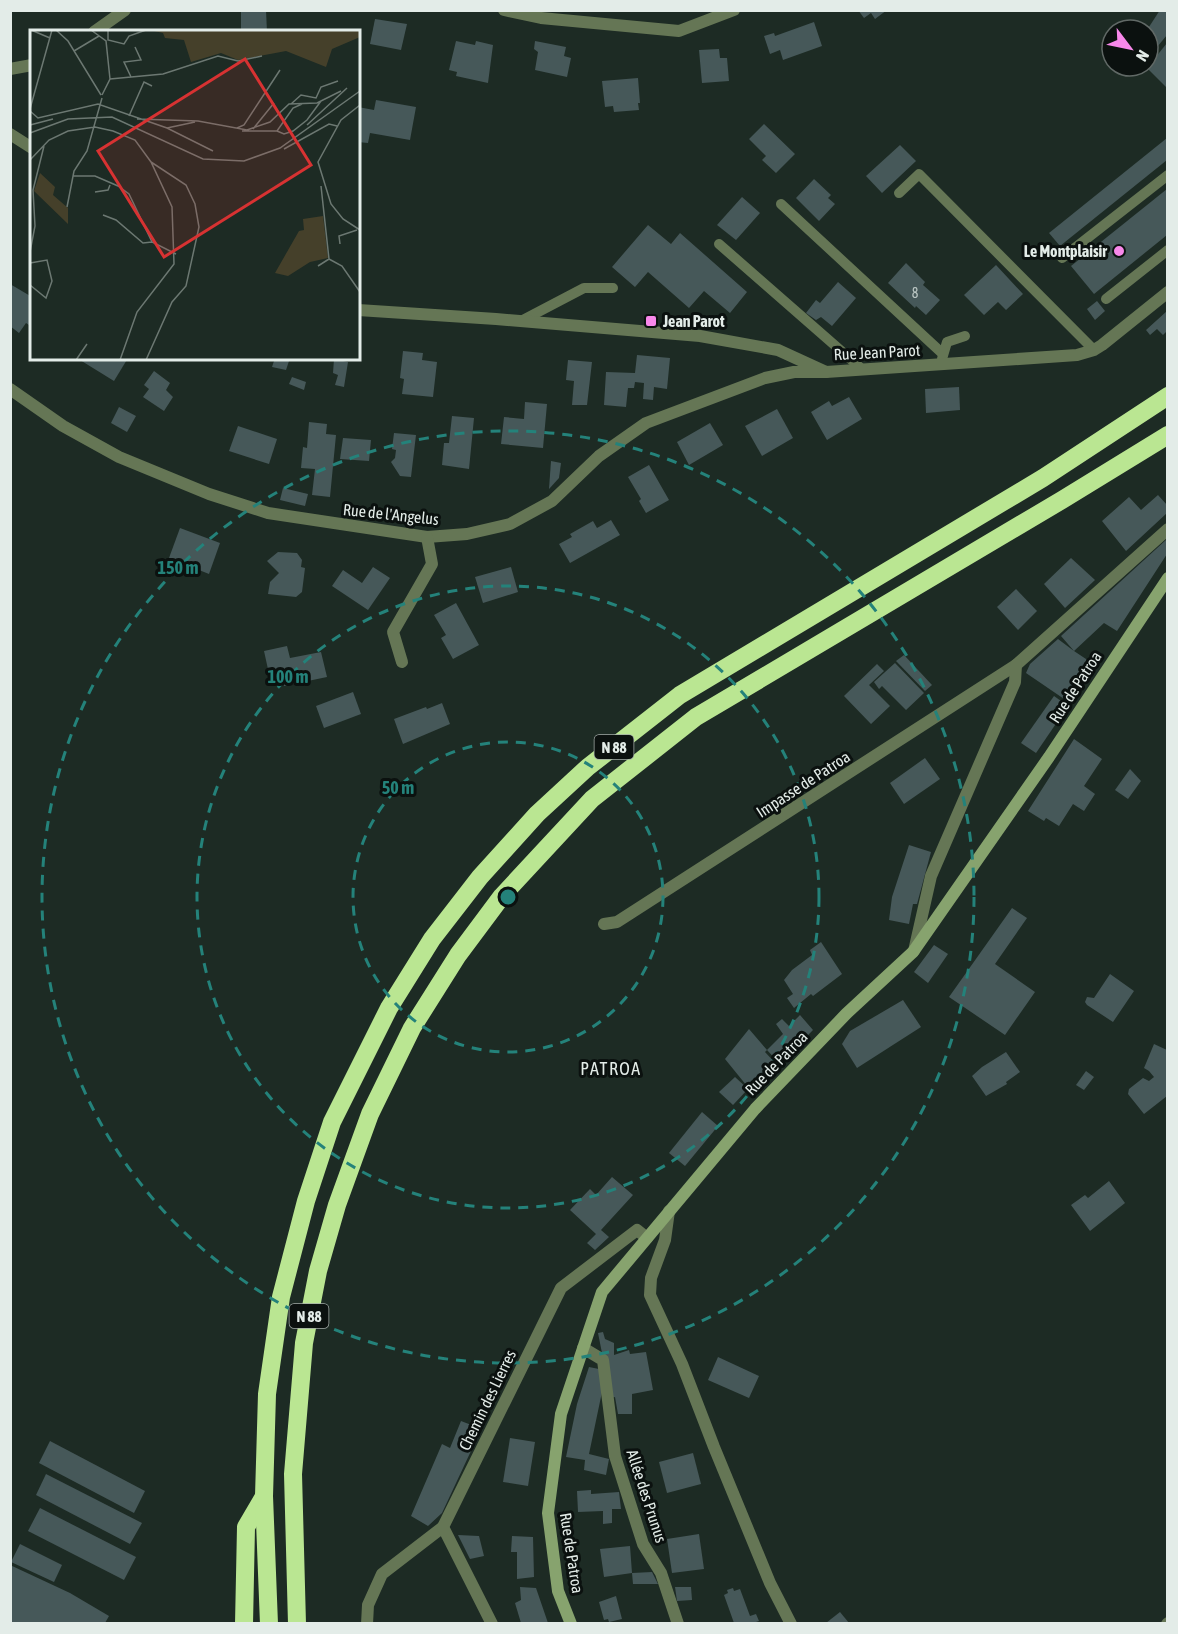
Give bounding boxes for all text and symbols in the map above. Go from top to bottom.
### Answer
north arrow [1100,18,1160,78]
inset map [30,30,360,360]
text: N [1133,47,1153,65]
place label: Le Montplaisir [1024,242,1107,260]
marker: Le Montplaisir [1112,244,1126,258]
house number: 8 [912,285,919,301]
place label: Jean Parot [662,312,725,330]
marker: Jean Parot [644,314,658,328]
street label: Rue Jean Parot [833,341,921,363]
street label: Rue de l'Angelus [342,500,440,529]
text: 150 m [158,557,198,578]
street label: Rue de Patroa [1045,648,1105,726]
text: 100 m [268,666,308,687]
road number: N 88 [594,735,634,759]
street label: Impasse de Patroa [753,747,854,822]
text: 50 m [382,777,414,798]
centre of rings [498,887,518,907]
street label: Rue de Patroa [741,1027,811,1099]
district label: PATROA [580,1058,642,1079]
road number: N 88 [290,1304,328,1328]
street label: Chemin des Lierres [455,1347,519,1453]
street label: Allée des Prunus [623,1447,671,1545]
street label: Rue de Patroa [557,1511,587,1595]

